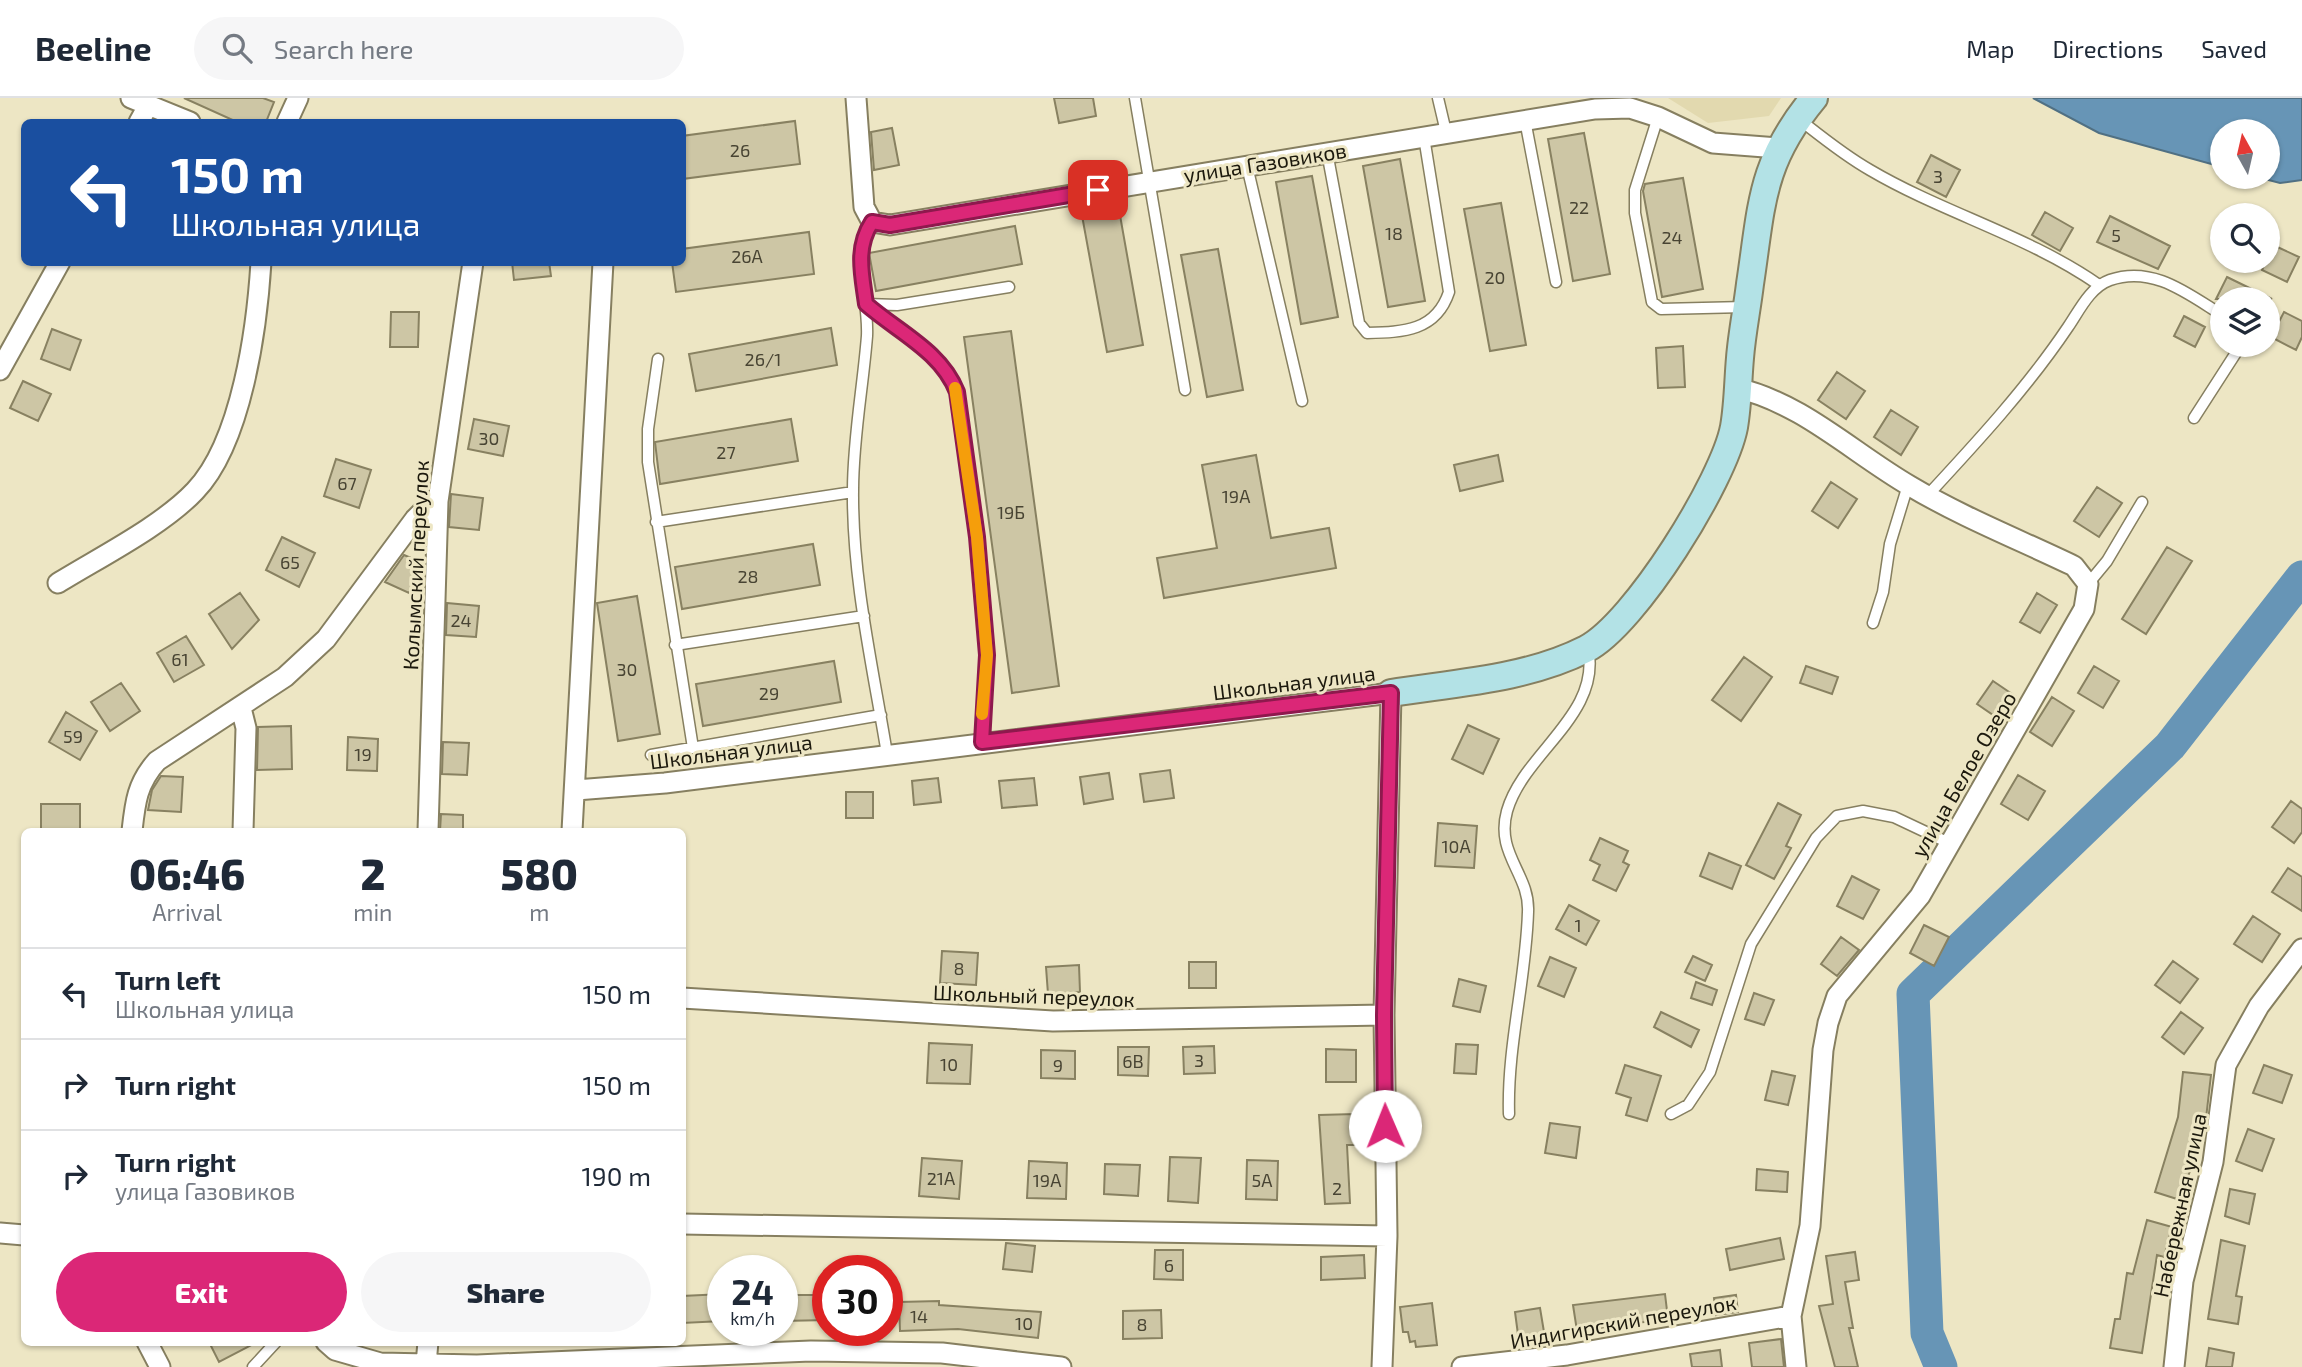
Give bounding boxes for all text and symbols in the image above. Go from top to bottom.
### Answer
search box [194,17,684,80]
text: Beeline [35,28,152,68]
icon: search [218,29,256,67]
text: Search here [274,33,413,64]
text: Map [1966,34,2014,63]
text: Directions [2052,34,2163,63]
text: Saved [2201,34,2267,63]
north arrow [2210,119,2280,189]
map controls [2210,119,2280,357]
street label: улица Газовиков [1182,137,1348,188]
house number: 26 [730,139,750,161]
text: 150 m [171,144,304,203]
icon: left [56,147,147,238]
pin [1068,160,1128,220]
house number: 3 [1933,165,1943,187]
icon: arrive [1079,171,1117,209]
house number: 22 [1569,196,1589,218]
button: search [2210,203,2280,273]
text: Школьная улица [171,204,420,242]
house number: 18 [1385,222,1403,244]
house number: 5 [2111,224,2121,246]
house number: 24 [1661,226,1683,248]
house number: 26А [731,245,764,267]
house number: 20 [1485,266,1505,288]
button: layers [2210,287,2280,357]
house number: 26/1 [745,348,781,370]
house number: 30 [479,427,499,449]
house number: 27 [716,441,736,463]
street label: Колымский переулок [397,459,434,671]
house number: 67 [337,472,357,494]
house number: 19А [1222,485,1251,507]
house number: 19Б [997,501,1025,523]
house number: 65 [280,551,300,573]
house number: 28 [737,565,759,587]
house number: 24 [450,609,472,631]
house number: 61 [171,648,189,670]
house number: 30 [617,658,637,680]
street label: Школьная улица [1211,660,1377,705]
house number: 29 [759,682,779,704]
street label: улица Белое Озеро [1905,687,2021,862]
house number: 59 [63,725,83,747]
street label: Школьная улица [648,729,814,774]
house number: 19 [354,743,372,765]
house number: 10А [1441,835,1471,857]
text: 06:46 [129,848,245,898]
text: 2 [360,848,385,898]
text: 580 [501,848,578,898]
text: Arrival [152,898,222,926]
text: min [353,898,392,926]
text: m [529,898,549,926]
house number: 1 [1574,914,1582,936]
house number: 8 [954,957,964,979]
text: Turn left [115,964,221,995]
icon: left [56,975,94,1013]
text: 150 m [582,978,651,1009]
street label: Школьный переулок [933,979,1135,1012]
text: Школьная улица [115,995,294,1023]
house number: 3 [1194,1049,1204,1071]
house number: 6В [1122,1050,1144,1072]
house number: 10 [940,1053,958,1075]
house number: 9 [1053,1054,1063,1076]
icon: right [56,1066,94,1104]
text: Turn right [115,1069,236,1100]
text: 150 m [582,1069,651,1100]
position arrow [1348,1089,1422,1163]
street label: Набережная улица [2147,1111,2212,1300]
text: Turn right [115,1146,236,1177]
icon: right [56,1157,94,1195]
text: 190 m [582,1160,651,1191]
house number: 21А [927,1167,956,1189]
house number: 19А [1033,1169,1062,1191]
house number: 5А [1252,1169,1273,1191]
text: улица Газовиков [115,1177,295,1205]
house number: 2 [1332,1177,1342,1199]
button: Exit [56,1252,347,1332]
button: Share [361,1252,651,1332]
house number: 6 [1164,1254,1174,1276]
speed limit sign: 30 [812,1255,903,1346]
text: 24 [731,1270,774,1312]
street label: Индигирский переулок [1508,1289,1738,1354]
house number: 14 [910,1305,928,1327]
text: km/h [730,1307,775,1329]
house number: 10 [1015,1312,1033,1334]
house number: 8 [1137,1313,1147,1335]

